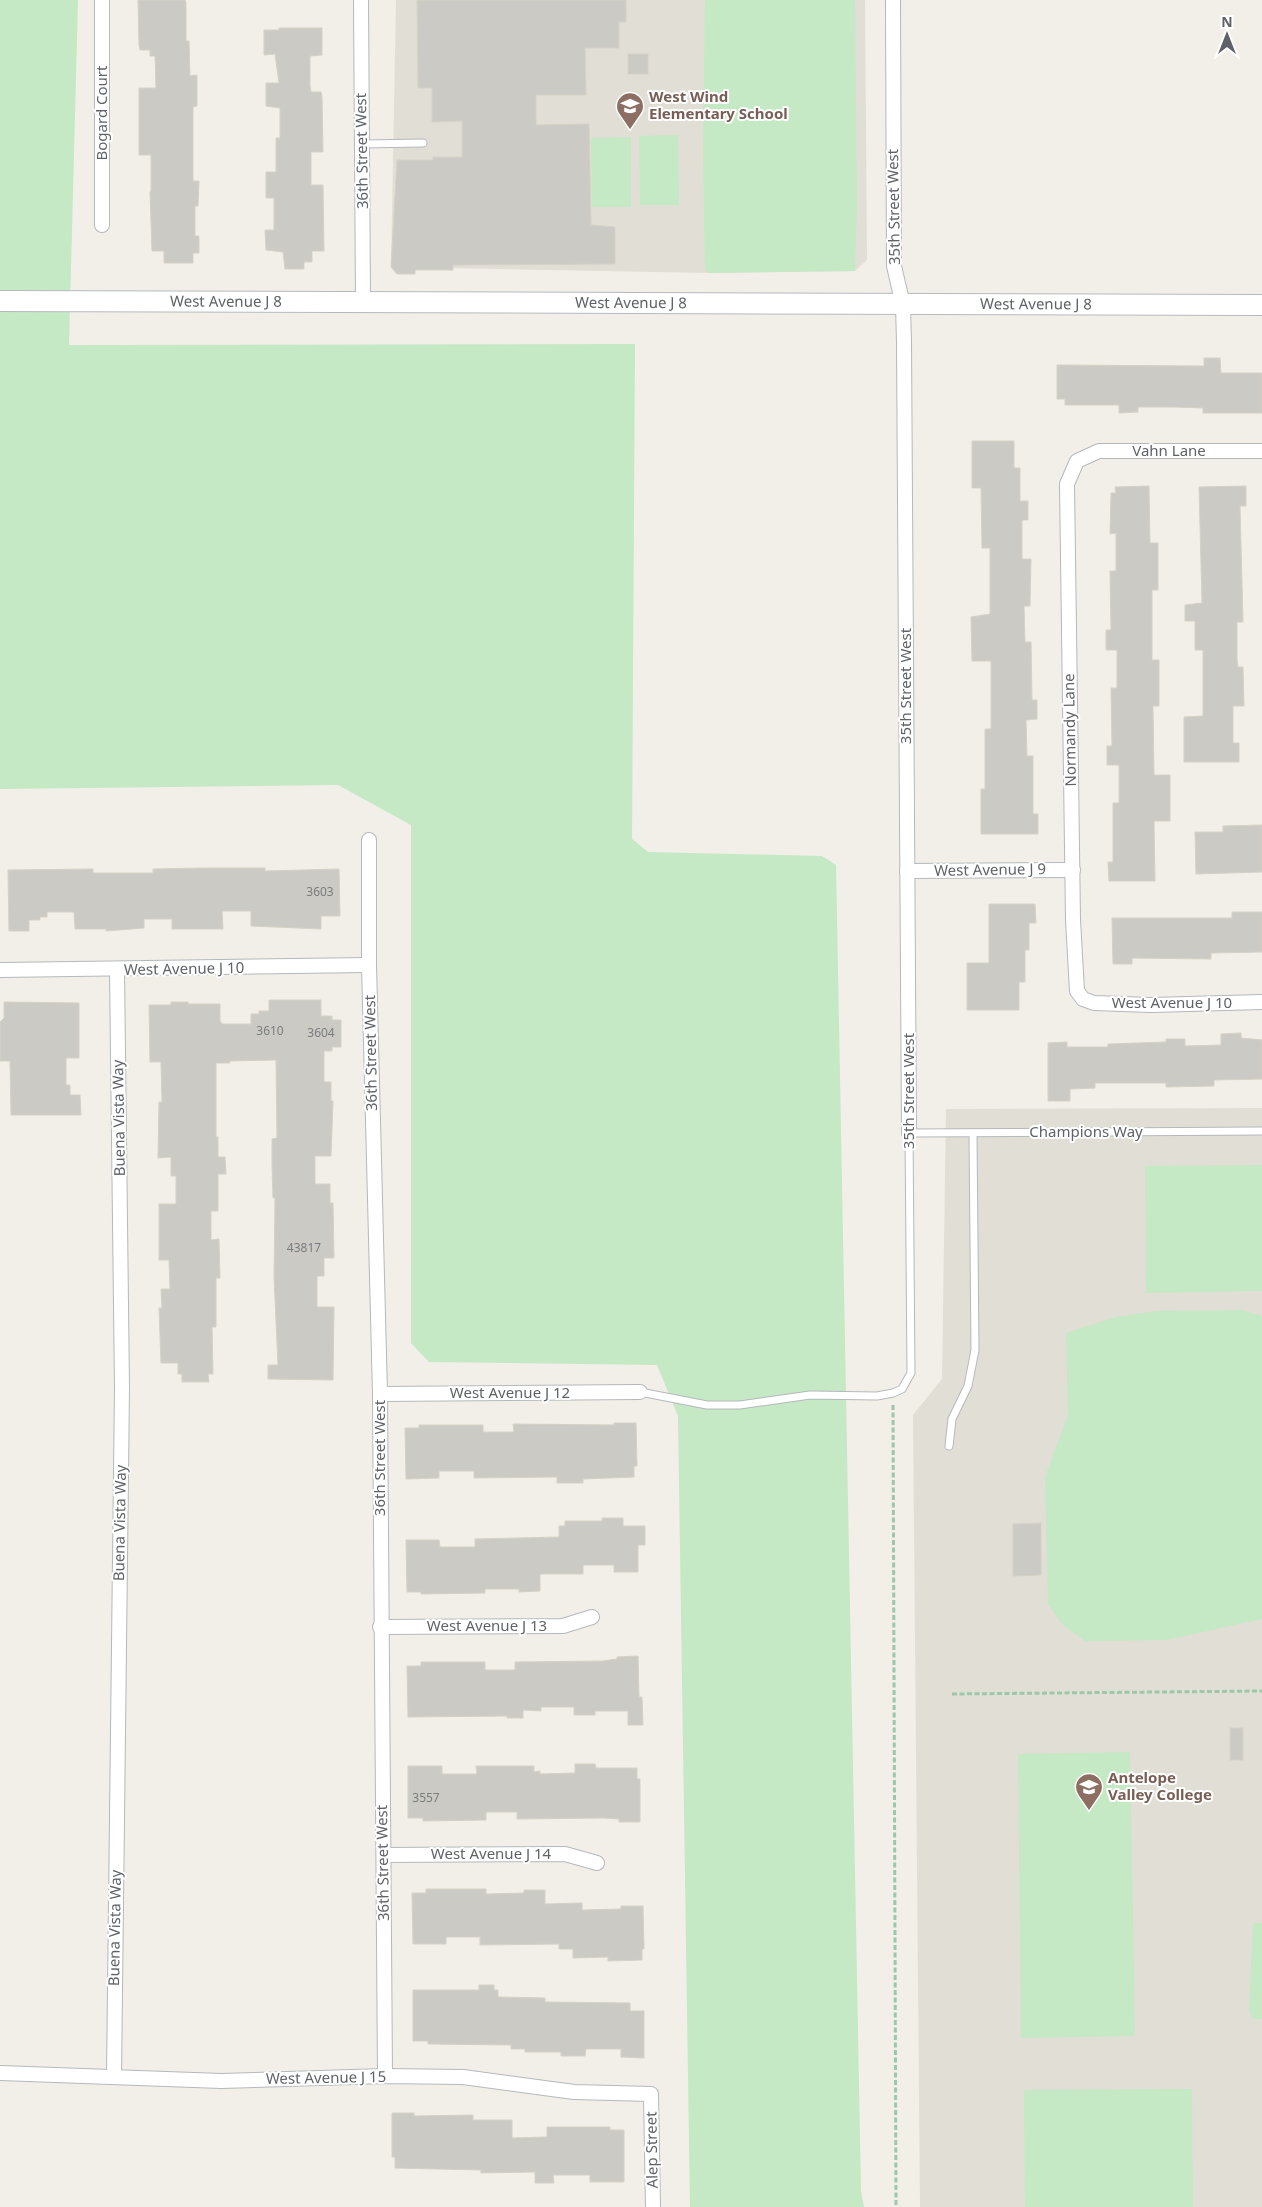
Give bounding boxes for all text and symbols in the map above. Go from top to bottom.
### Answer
north arrow [1202,10,1252,60]
text: N [1221,12,1233,31]
street label: Bogard Court [91,65,111,160]
place label: West Wind Elementary School [649,86,788,123]
school or university icon: West Wind Elementary School [615,91,645,130]
street label: 36th Street West [350,92,372,209]
street label: 35th Street West [882,148,904,265]
street label: West Avenue J 8 [170,291,282,311]
street label: West Avenue J 8 [575,292,687,312]
street label: West Avenue J 8 [980,293,1092,313]
street label: Vahn Lane [1132,440,1206,460]
street label: 35th Street West [895,627,915,744]
street label: Normandy Lane [1058,673,1080,787]
street label: West Avenue J 9 [934,858,1046,880]
house number: 3603 [306,883,334,900]
street label: West Avenue J 10 [124,957,244,979]
street label: West Avenue J 10 [1112,992,1232,1012]
street label: 36th Street West [359,994,381,1111]
house number: 3610 [256,1022,284,1039]
house number: 3604 [307,1024,335,1041]
street label: 35th Street West [898,1032,918,1149]
street label: Buena Vista Way [107,1059,129,1176]
street label: Champions Way [1029,1121,1143,1141]
house number: 43817 [287,1239,321,1256]
street label: West Avenue J 12 [450,1382,570,1402]
street label: 36th Street West [369,1399,389,1516]
street label: Buena Vista Way [108,1464,130,1581]
street label: West Avenue J 13 [427,1615,547,1635]
place label: Antelope Valley College [1108,1767,1212,1804]
school or university icon: Antelope Valley College [1074,1772,1104,1811]
house number: 3557 [412,1789,440,1806]
street label: 36th Street West [371,1804,393,1921]
street label: West Avenue J 14 [431,1843,552,1863]
street label: Buena Vista Way [103,1869,125,1986]
street label: West Avenue J 15 [266,2066,386,2088]
street label: Alep Street [640,2111,662,2189]

